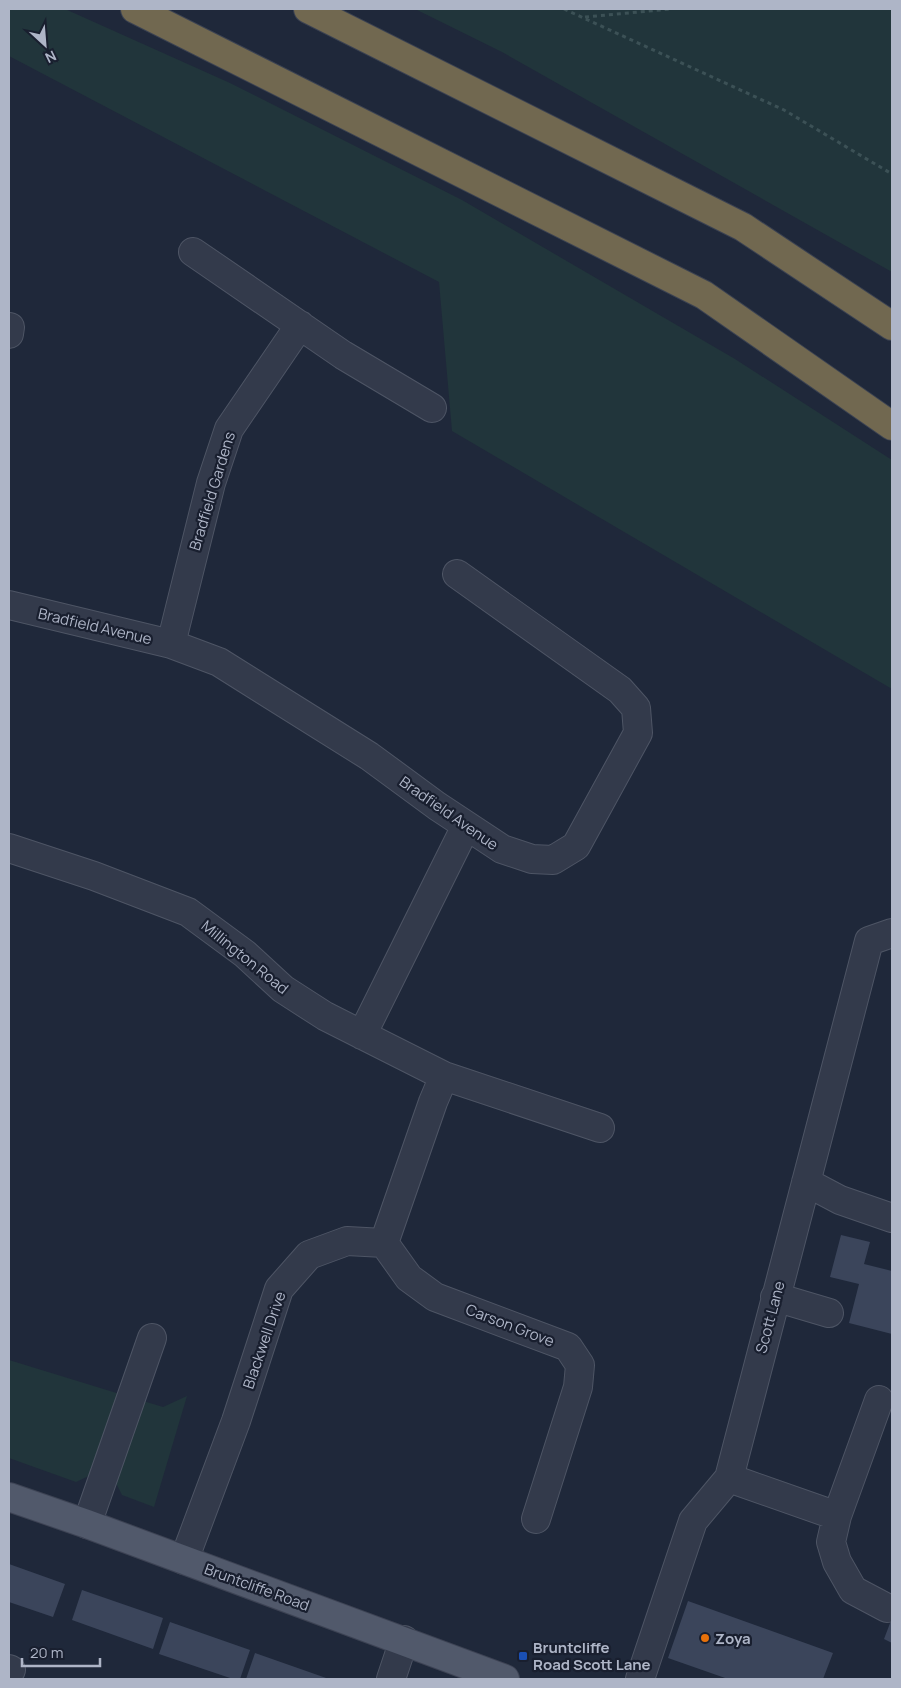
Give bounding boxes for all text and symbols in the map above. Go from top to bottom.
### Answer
north arrow [20,20,70,70]
text: N [42,46,60,68]
street label: Bradfield Gardens [184,429,240,553]
street label: Bradfield Avenue [36,603,154,649]
street label: Bradfield Avenue [395,771,503,855]
street label: Millington Road [197,915,293,999]
street label: Scott Lane [750,1278,790,1355]
street label: Blackwell Drive [237,1288,291,1392]
street label: Carson Grove [463,1298,558,1352]
street label: Bruntcliffe Road [202,1558,312,1616]
place label: Zoya [715,1628,751,1649]
marker: Zoya [699,1632,711,1644]
scale bar [22,1636,100,1668]
place label: Bruntcliffe Road Scott Lane [533,1637,651,1675]
text: 20 m [30,1642,63,1663]
marker: Bruntcliffe Road Scott Lane [517,1650,529,1662]

